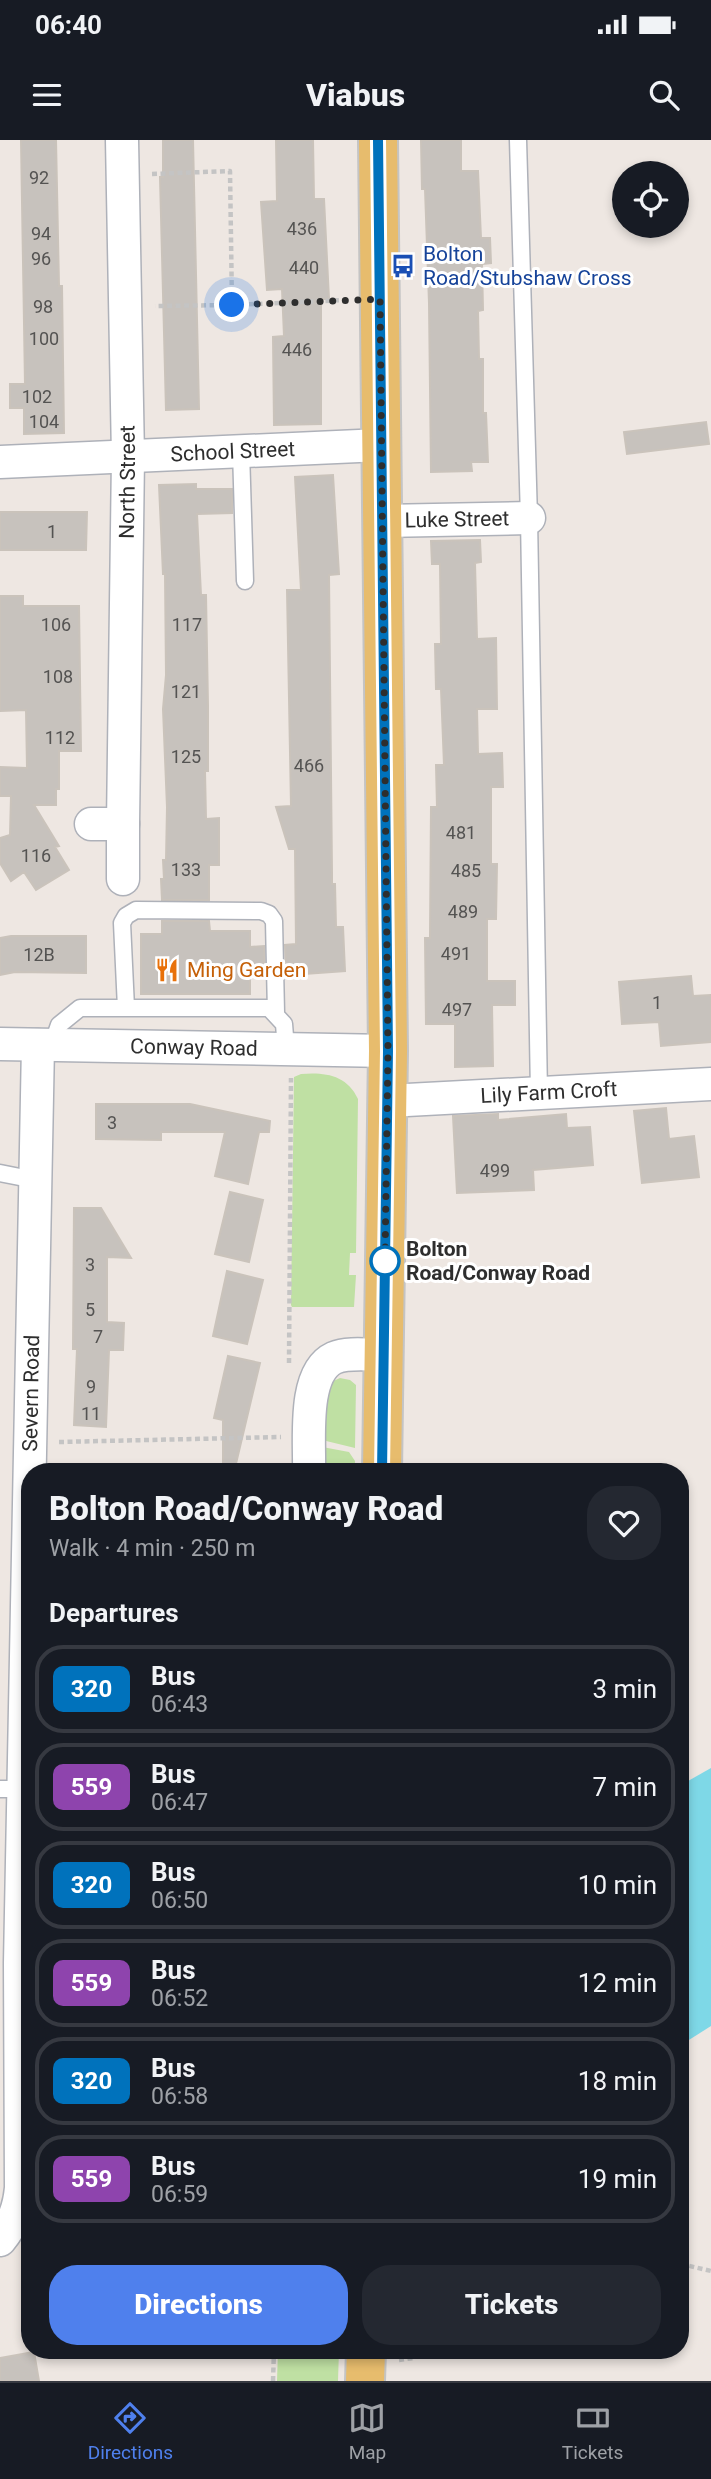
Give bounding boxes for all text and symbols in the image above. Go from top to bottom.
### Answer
text: 06:40 [35,10,102,40]
icon: menu [28,76,66,114]
text: Viabus [306,76,405,114]
icon: search [645,76,683,114]
map controls [612,161,689,238]
button: locate [612,161,689,238]
house number: 92 [29,167,49,188]
house number: 436 [287,218,317,239]
house number: 94 [31,223,51,244]
place label: Bolton Road/Stubshaw Cross [423,242,632,290]
house number: 96 [31,248,51,269]
bus stop icon: Bolton Road/Stubshaw Cross [389,252,417,280]
house number: 440 [289,257,319,278]
your location [214,287,249,322]
house number: 98 [33,296,53,317]
house number: 100 [29,328,59,349]
house number: 446 [282,339,312,360]
house number: 102 [22,386,52,407]
house number: 104 [29,411,59,432]
street label: North Street [115,425,140,539]
street label: School Street [170,437,296,466]
street label: Luke Street [404,506,510,533]
house number: 1 [47,521,57,542]
house number: 106 [41,614,71,635]
house number: 117 [172,614,202,635]
house number: 108 [43,666,73,687]
house number: 121 [171,681,201,702]
house number: 112 [45,727,75,748]
house number: 125 [171,746,201,767]
house number: 466 [294,755,324,776]
house number: 481 [446,822,476,843]
house number: 116 [21,845,51,866]
house number: 133 [171,859,201,880]
house number: 485 [451,860,481,881]
house number: 489 [448,901,478,922]
house number: 491 [441,943,471,964]
house number: 12B [23,944,55,965]
restaurant icon: Ming Garden [153,956,181,984]
place label: Ming Garden [187,958,306,982]
house number: 1 [652,992,662,1013]
house number: 497 [442,999,472,1020]
street label: Conway Road [130,1034,258,1061]
street label: Lily Farm Croft [480,1077,618,1108]
house number: 3 [107,1112,117,1133]
house number: 499 [480,1160,510,1181]
place label: Bolton Road/Conway Road [406,1237,590,1285]
marker: Bolton Road/Conway Road [370,1246,400,1276]
house number: 3 [85,1254,95,1275]
house number: 5 [85,1299,95,1320]
house number: 7 [93,1326,103,1347]
street label: Severn Road [18,1334,44,1452]
house number: 9 [86,1376,96,1397]
house number: 11 [81,1403,101,1424]
button: heart [587,1486,661,1560]
text: Bolton Road/Conway Road [49,1489,443,1528]
text: Walk · 4 min · 250 m [49,1535,255,1562]
text: Departures [49,1598,179,1628]
text: Bus [151,1661,196,1691]
text: 3 min [592,1674,657,1704]
text: 320 [71,1675,112,1703]
text: 06:43 [151,1691,208,1718]
text: Bus [151,1759,196,1789]
text: 7 min [592,1772,657,1802]
text: 559 [71,1773,112,1801]
text: 06:47 [151,1789,208,1816]
text: Bus [151,1857,196,1887]
text: 10 min [578,1870,657,1900]
text: 320 [71,1871,112,1899]
text: 06:50 [151,1887,208,1914]
text: Bus [151,1955,196,1985]
text: 12 min [578,1968,657,1998]
text: 559 [71,1969,112,1997]
text: 06:52 [151,1985,208,2012]
text: Bus [151,2053,196,2083]
text: 18 min [578,2066,657,2096]
text: 320 [71,2067,112,2095]
text: 06:58 [151,2083,208,2110]
text: Bus [151,2151,196,2181]
text: 19 min [578,2164,657,2194]
text: 559 [71,2165,112,2193]
text: 06:59 [151,2181,208,2208]
button: Directions [49,2265,348,2345]
button: Tickets [362,2265,661,2345]
tab: Directions [88,2399,173,2464]
tab: Map [348,2399,386,2464]
tab: Tickets [562,2399,623,2464]

